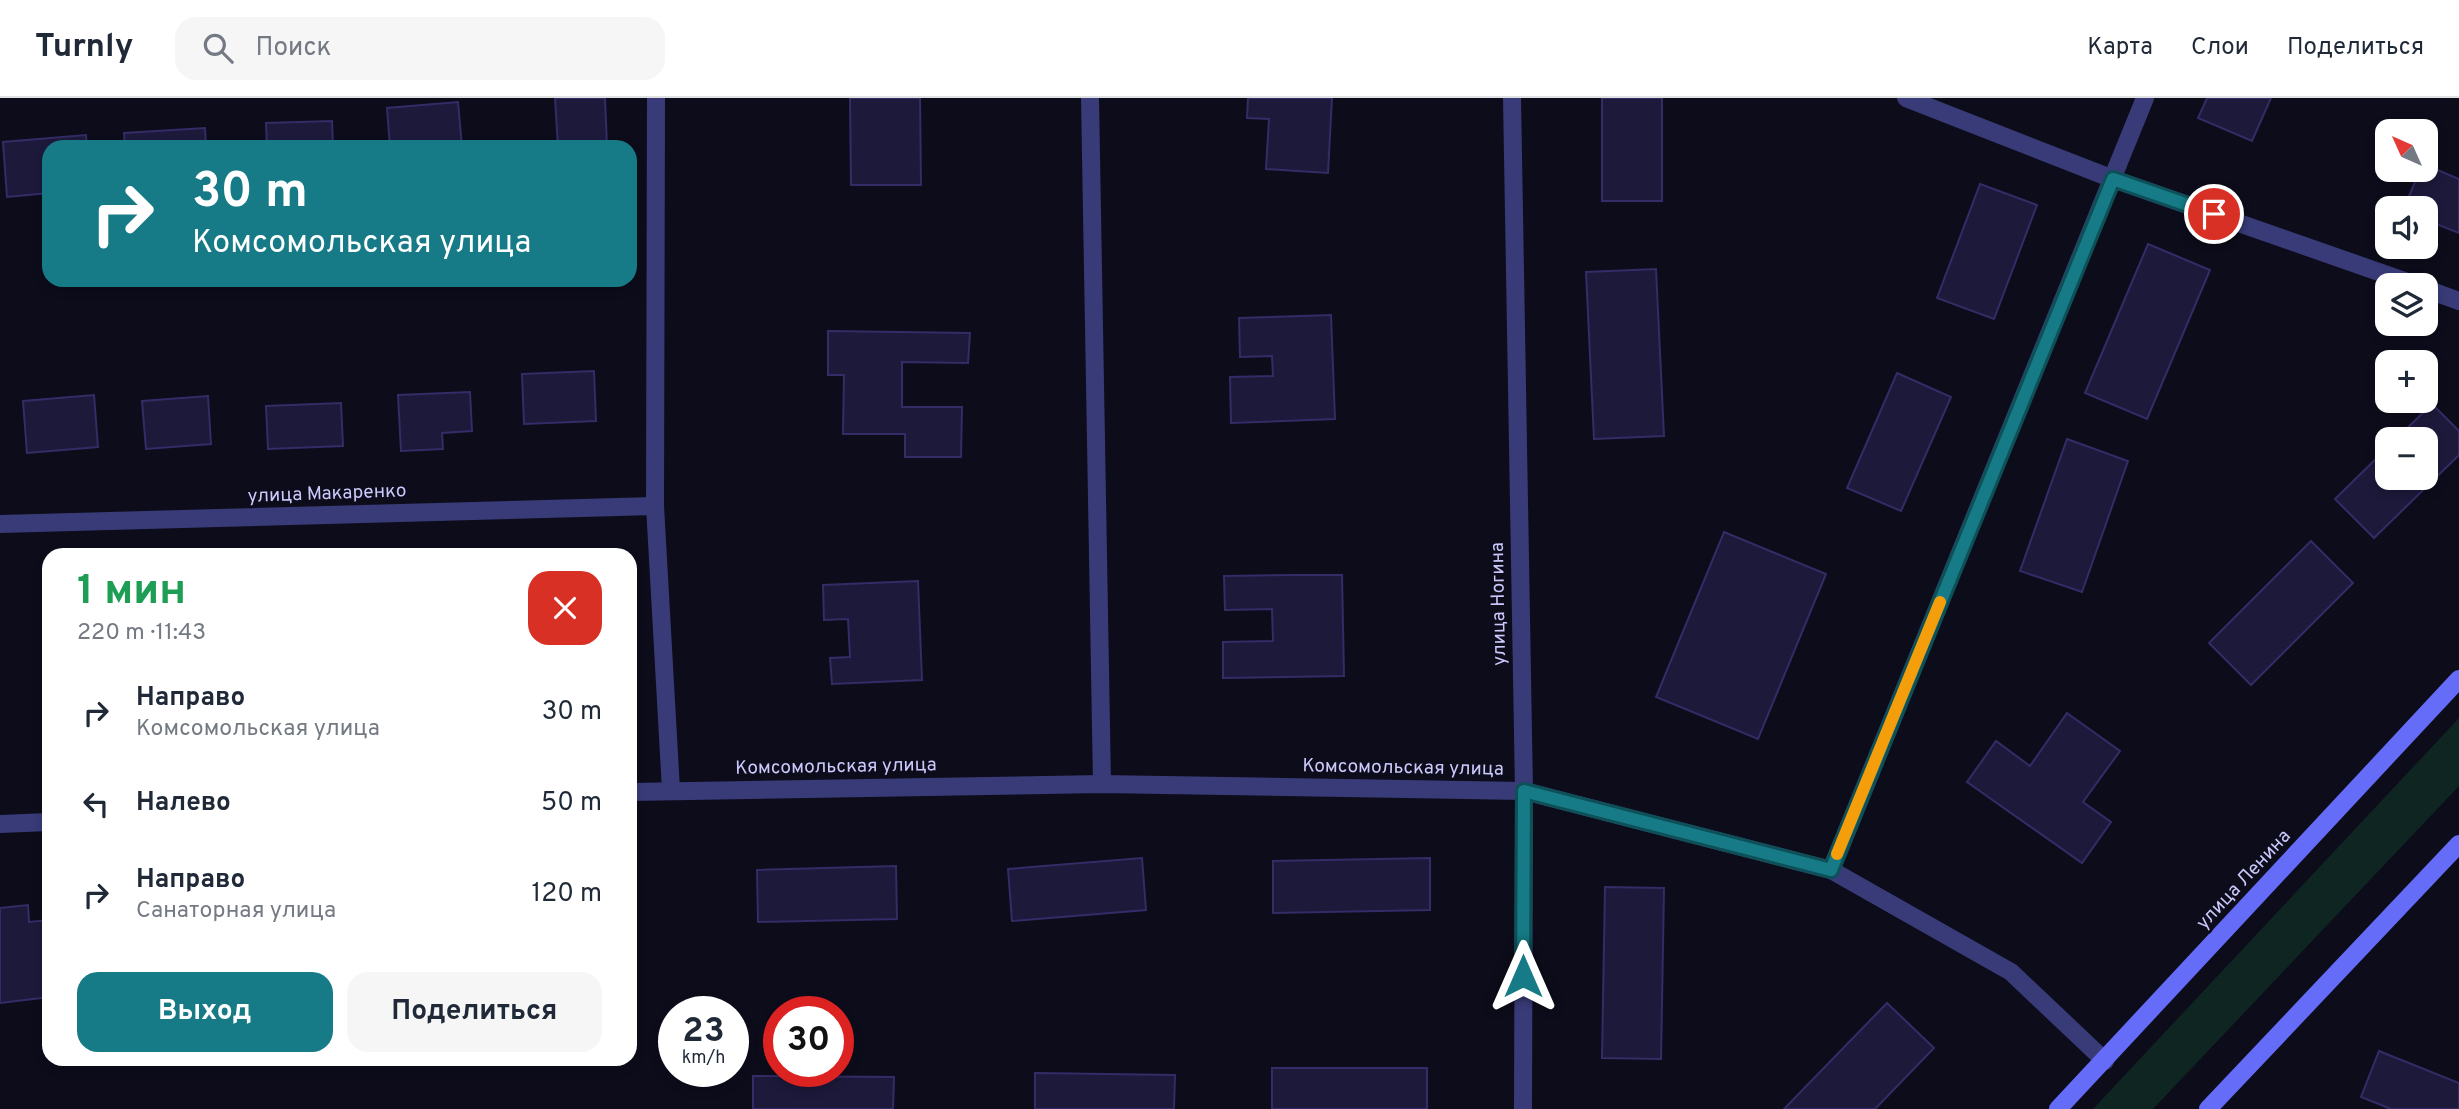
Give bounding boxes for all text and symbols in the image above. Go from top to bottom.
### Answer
search box [175,17,665,80]
text: Turnly [35,27,133,69]
icon: search [199,29,237,67]
text: Поиск [255,32,331,65]
text: Карта [2087,33,2153,63]
text: Слои [2191,33,2249,63]
text: Поделиться [2287,33,2424,63]
north arrow [2375,119,2438,182]
map controls [2375,119,2438,490]
text: 30 m [192,163,308,225]
icon: right [77,168,168,259]
pin [2184,184,2244,244]
icon: arrive [2195,195,2233,233]
button: sound [2375,196,2438,259]
text: Комсомольская улица [192,224,531,264]
button: layers [2375,273,2438,336]
button: + [2375,350,2438,413]
button: − [2375,427,2438,490]
street label: улица Макаренко [247,479,407,509]
street label: улица Ногина [1486,542,1512,666]
text: 1 мин [77,566,186,619]
button: close [528,571,602,645]
text: 220 m · 11:43 [77,619,206,648]
text: Направо [136,682,245,715]
icon: right [77,694,115,732]
text: 30 m [542,696,602,729]
text: Комсомольская улица [136,715,380,744]
street label: Комсомольская улица [735,753,937,781]
street label: Комсомольская улица [1302,754,1504,782]
icon: left [77,785,115,823]
text: Налево [136,787,231,820]
text: 50 m [541,787,602,820]
street label: улица Ленина [2192,825,2296,935]
text: Направо [136,864,245,897]
icon: right [77,876,115,914]
text: 120 m [532,878,602,911]
text: Санаторная улица [136,897,336,926]
position arrow [1486,939,1560,1013]
button: Выход [77,972,333,1052]
button: Поделиться [347,972,602,1052]
speed limit sign: 30 [763,996,854,1087]
text: 23 [682,1010,725,1054]
text: km/h [682,1047,725,1070]

